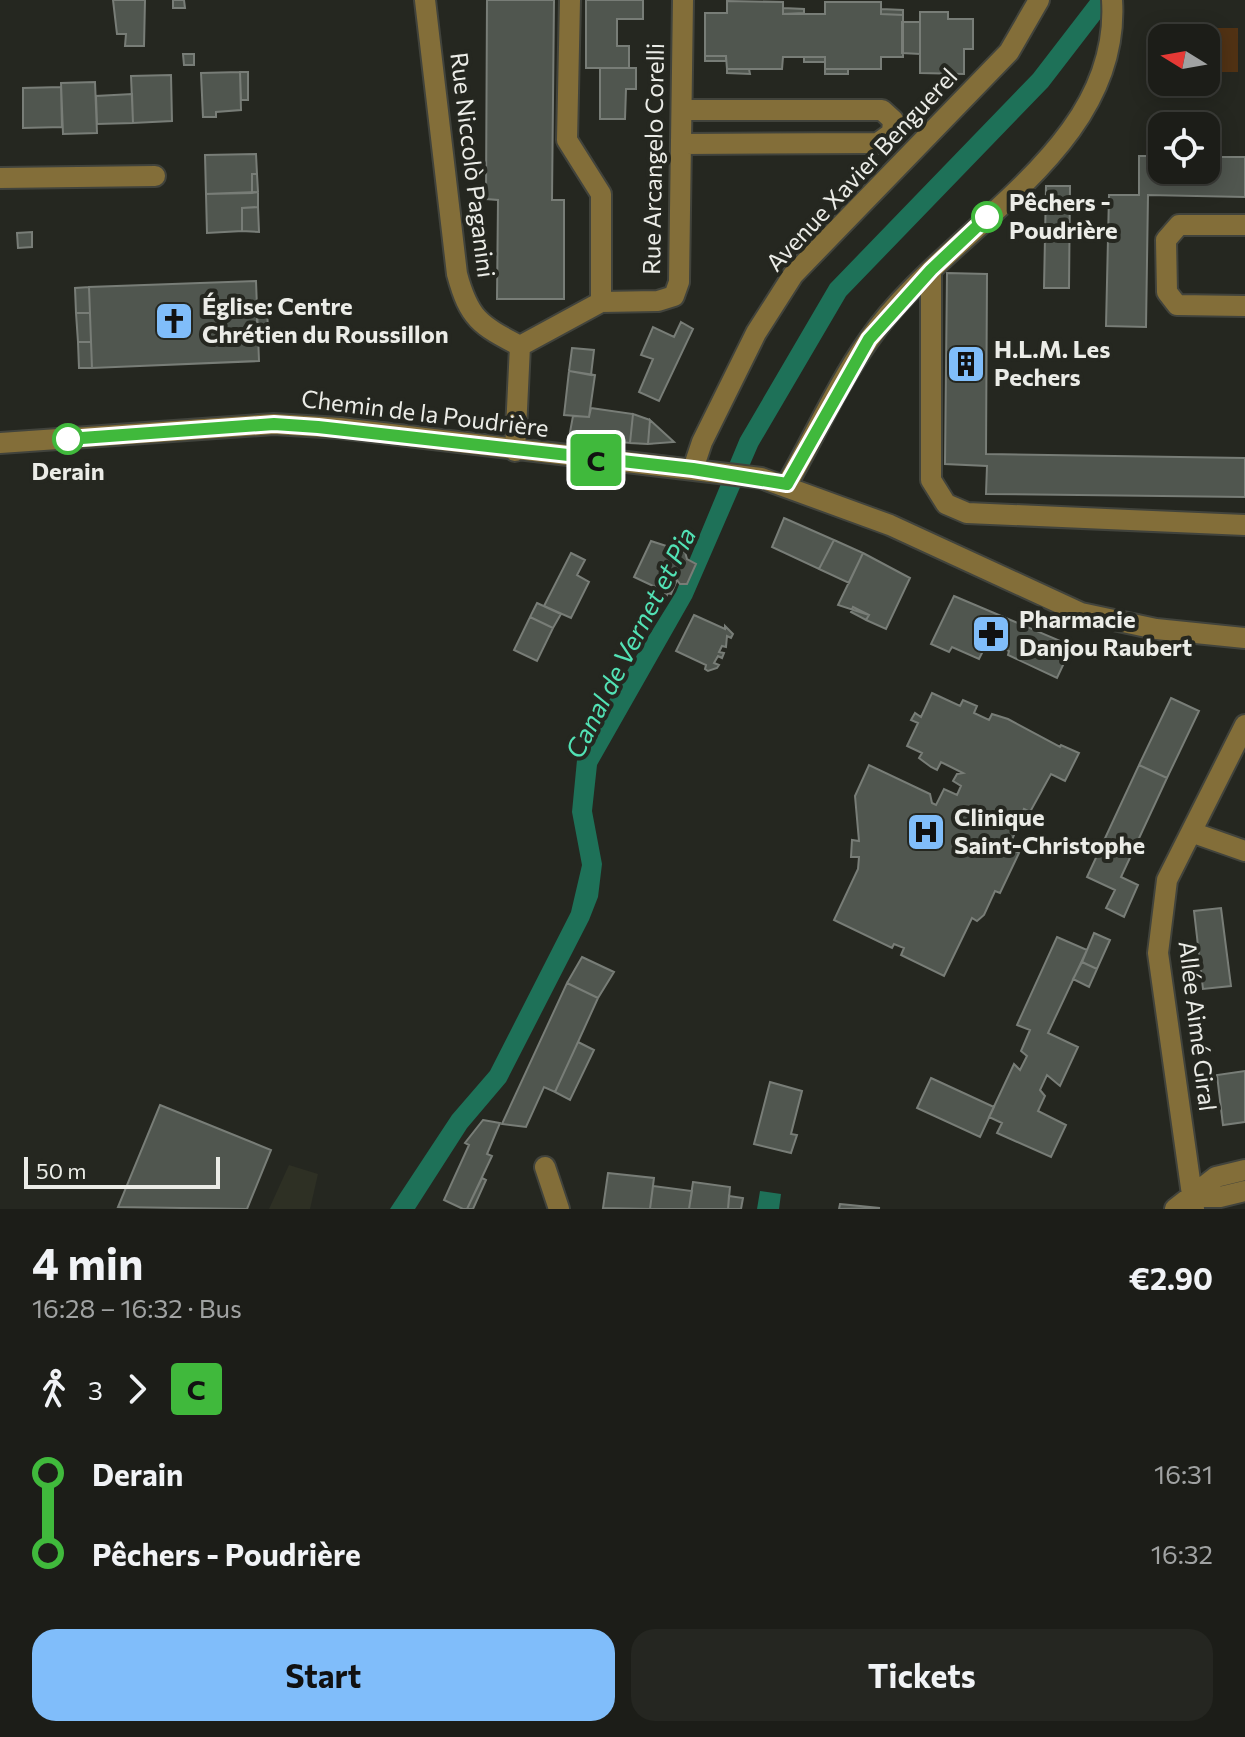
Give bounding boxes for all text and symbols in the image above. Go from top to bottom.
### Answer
north arrow [1148,24,1220,96]
map controls [1148,24,1220,184]
street label: Rue Arcangelo Corelli [636,43,669,275]
street label: Rue Niccolò Paganini [445,50,502,279]
street label: Avenue Xavier Benguerel [759,61,963,277]
button: locate [1148,112,1220,184]
place label: Pêchers - Poudrière [1009,187,1118,244]
marker: Pêchers - Poudrière [972,202,1002,232]
place label: Église: Centre Chrétien du Roussillon [202,291,449,348]
church icon: Église: Centre Chrétien du Roussillon [153,300,195,342]
place label: H.L.M. Les Pechers [994,334,1110,391]
building icon: H.L.M. Les Pechers [945,343,987,385]
street label: Chemin de la Poudrière [300,383,551,442]
marker: Derain [53,424,83,454]
line badge: C [570,434,622,486]
text: C [586,443,606,477]
place label: Derain [31,456,105,485]
water label: Canal de Vernet et Pia [558,521,701,763]
place label: Pharmacie Danjou Raubert [1019,604,1192,661]
pharmacy icon: Pharmacie Danjou Raubert [970,613,1012,655]
place label: Clinique Saint-Christophe [954,802,1145,859]
hospital icon: Clinique Saint-Christophe [905,811,947,853]
street label: Allée Aimé Giral [1174,939,1223,1113]
scale bar [24,1153,220,1189]
text: 50 m [36,1157,86,1184]
text: 4 min [32,1235,144,1289]
text: €2.90 [1129,1259,1213,1296]
text: 16:28 – 16:32 · Bus [32,1292,242,1323]
icon: walk [32,1367,76,1411]
icon: forward [115,1367,159,1411]
text: C [187,1372,206,1406]
text: 3 [88,1374,103,1405]
text: Derain [92,1455,183,1492]
text: 16:31 [1154,1458,1213,1489]
text: Pêchers - Poudrière [92,1535,361,1572]
text: 16:32 [1151,1538,1213,1569]
button: Start [32,1629,615,1721]
button: Tickets [631,1629,1213,1721]

